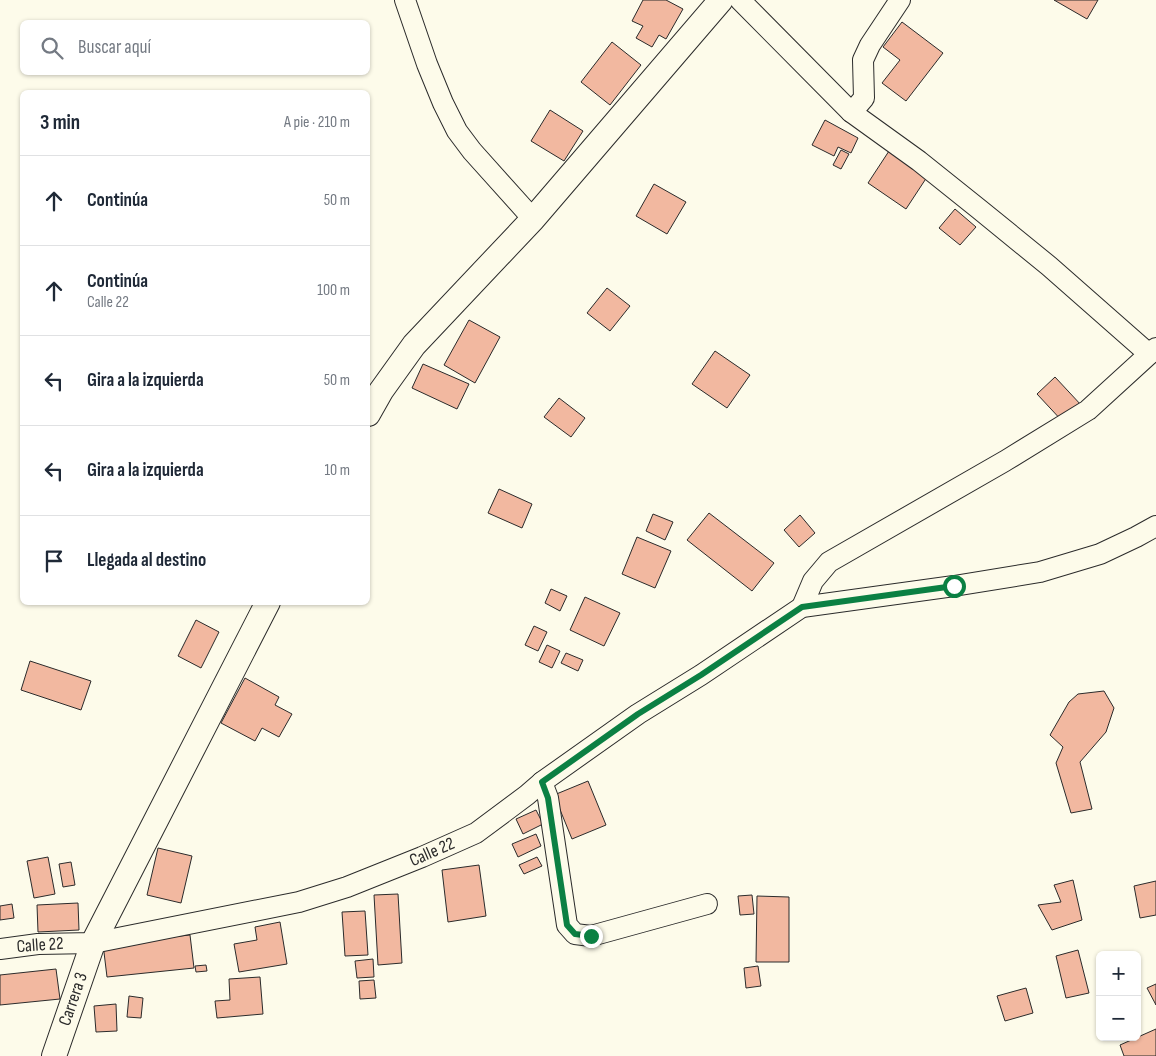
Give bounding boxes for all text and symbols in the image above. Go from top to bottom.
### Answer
search box [20,20,370,75]
icon: search [38,34,66,62]
text: Buscar aquí [78,36,151,59]
text: 3 min [40,110,80,135]
text: A pie · 210 m [284,113,350,132]
icon: ahead [40,187,68,215]
text: Continúa [87,189,148,212]
text: 50 m [324,191,350,210]
text: Continúa [87,270,148,293]
icon: ahead [40,277,68,305]
text: 100 m [317,281,350,300]
text: Calle 22 [87,293,129,312]
icon: left [40,367,68,395]
text: Gira a la izquierda [87,369,204,392]
text: 50 m [324,371,350,390]
icon: left [40,457,68,485]
text: Gira a la izquierda [87,459,204,482]
text: 10 m [324,461,350,480]
icon: arrive [40,547,68,575]
text: Llegada al destino [87,549,206,572]
route start [943,575,966,598]
street label: Calle 22 [406,833,458,871]
route end [580,925,603,948]
street label: Calle 22 [16,933,64,957]
map controls [1096,951,1141,1041]
button: + [1096,951,1141,996]
street label: Carrera 3 [54,970,92,1028]
button: − [1096,996,1141,1041]

